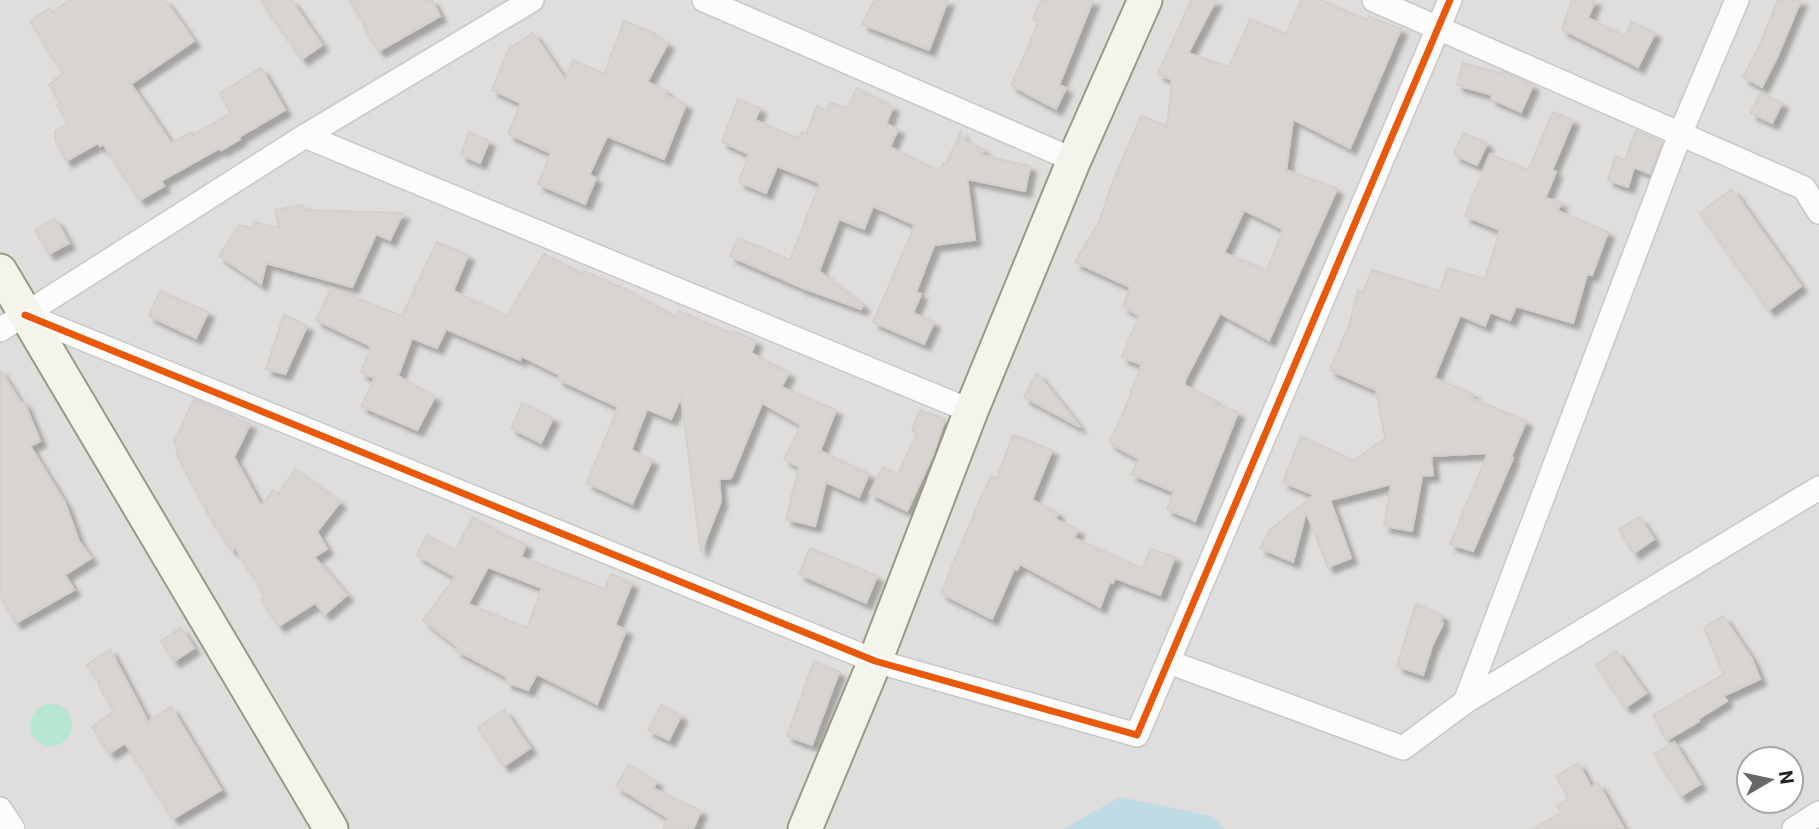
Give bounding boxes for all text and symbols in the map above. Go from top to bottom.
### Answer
north arrow [1735,745,1805,815]
text: N [1774,769,1799,786]

